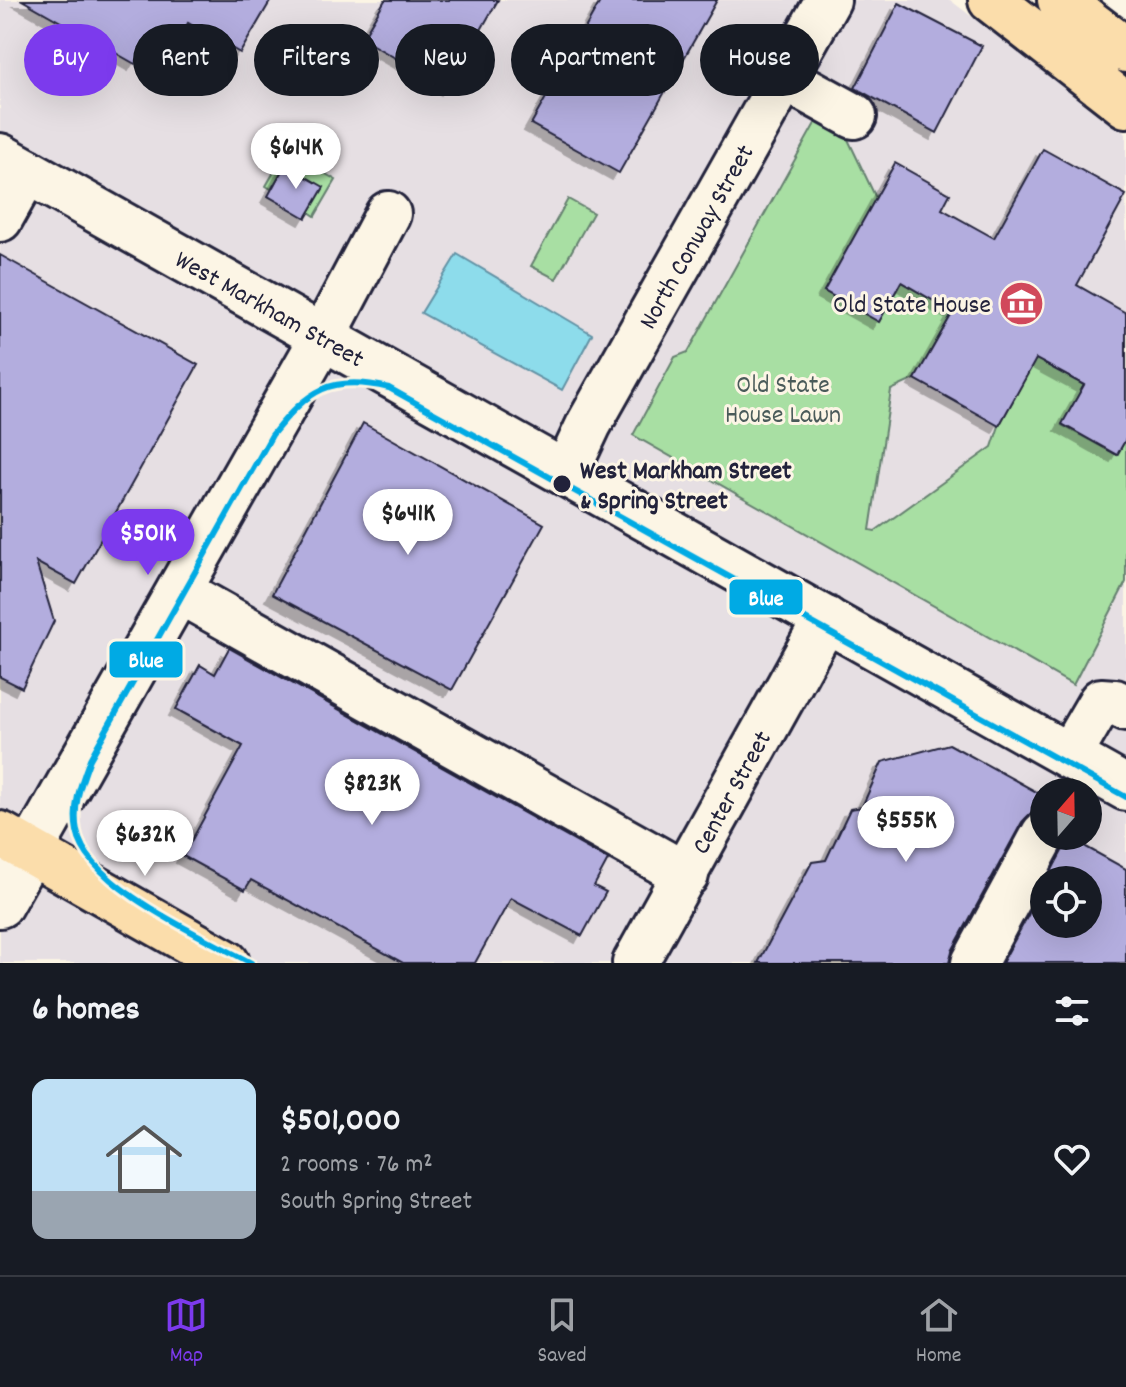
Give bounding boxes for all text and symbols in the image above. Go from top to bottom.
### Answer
chip: Buy [24,24,117,96]
chip: Rent [133,24,238,96]
chip: Filters [254,24,379,96]
chip: New [395,24,495,96]
chip: Apartment [511,24,684,96]
chip: House [700,24,819,96]
pin: $614K [240,123,352,191]
text: $614K [269,130,323,167]
street label: North Conway Street [631,138,765,337]
street label: West Markham Street [167,243,370,379]
museum icon: Old State House [998,279,1046,327]
place label: Old State House [833,288,991,325]
park label: Old State House Lawn [725,368,841,435]
place label: West Markham Street & Spring Street [580,454,792,521]
marker: West Markham Street & Spring Street [551,473,573,495]
pin: $641K [352,489,464,557]
text: $641K [381,496,435,533]
pin: $501K [92,509,204,577]
text: $501K [119,516,177,553]
line badge: Blue [728,578,804,616]
text: Blue [749,585,784,616]
line badge: Blue [108,640,184,679]
text: Blue [129,647,164,678]
street label: Center Street [684,724,783,862]
pin: $823K [316,759,428,827]
text: $823K [343,766,401,803]
north arrow [1030,778,1102,850]
map controls [1030,778,1102,938]
pin: $555K [850,796,962,864]
text: $555K [875,803,937,840]
pin: $632K [89,810,201,878]
text: $632K [115,817,175,854]
button: locate [1030,866,1102,938]
text: 6 homes [32,987,140,1036]
icon: filters [1050,989,1094,1033]
text: $501,000 [280,1098,401,1147]
icon: home [96,1111,192,1207]
icon: heart [1050,1137,1094,1181]
text: 2 rooms · 76 m² [280,1147,433,1184]
text: South Spring Street [280,1184,472,1221]
tab: Map [164,1293,208,1372]
tab: Saved [537,1293,587,1372]
tab: Home [916,1293,961,1372]

